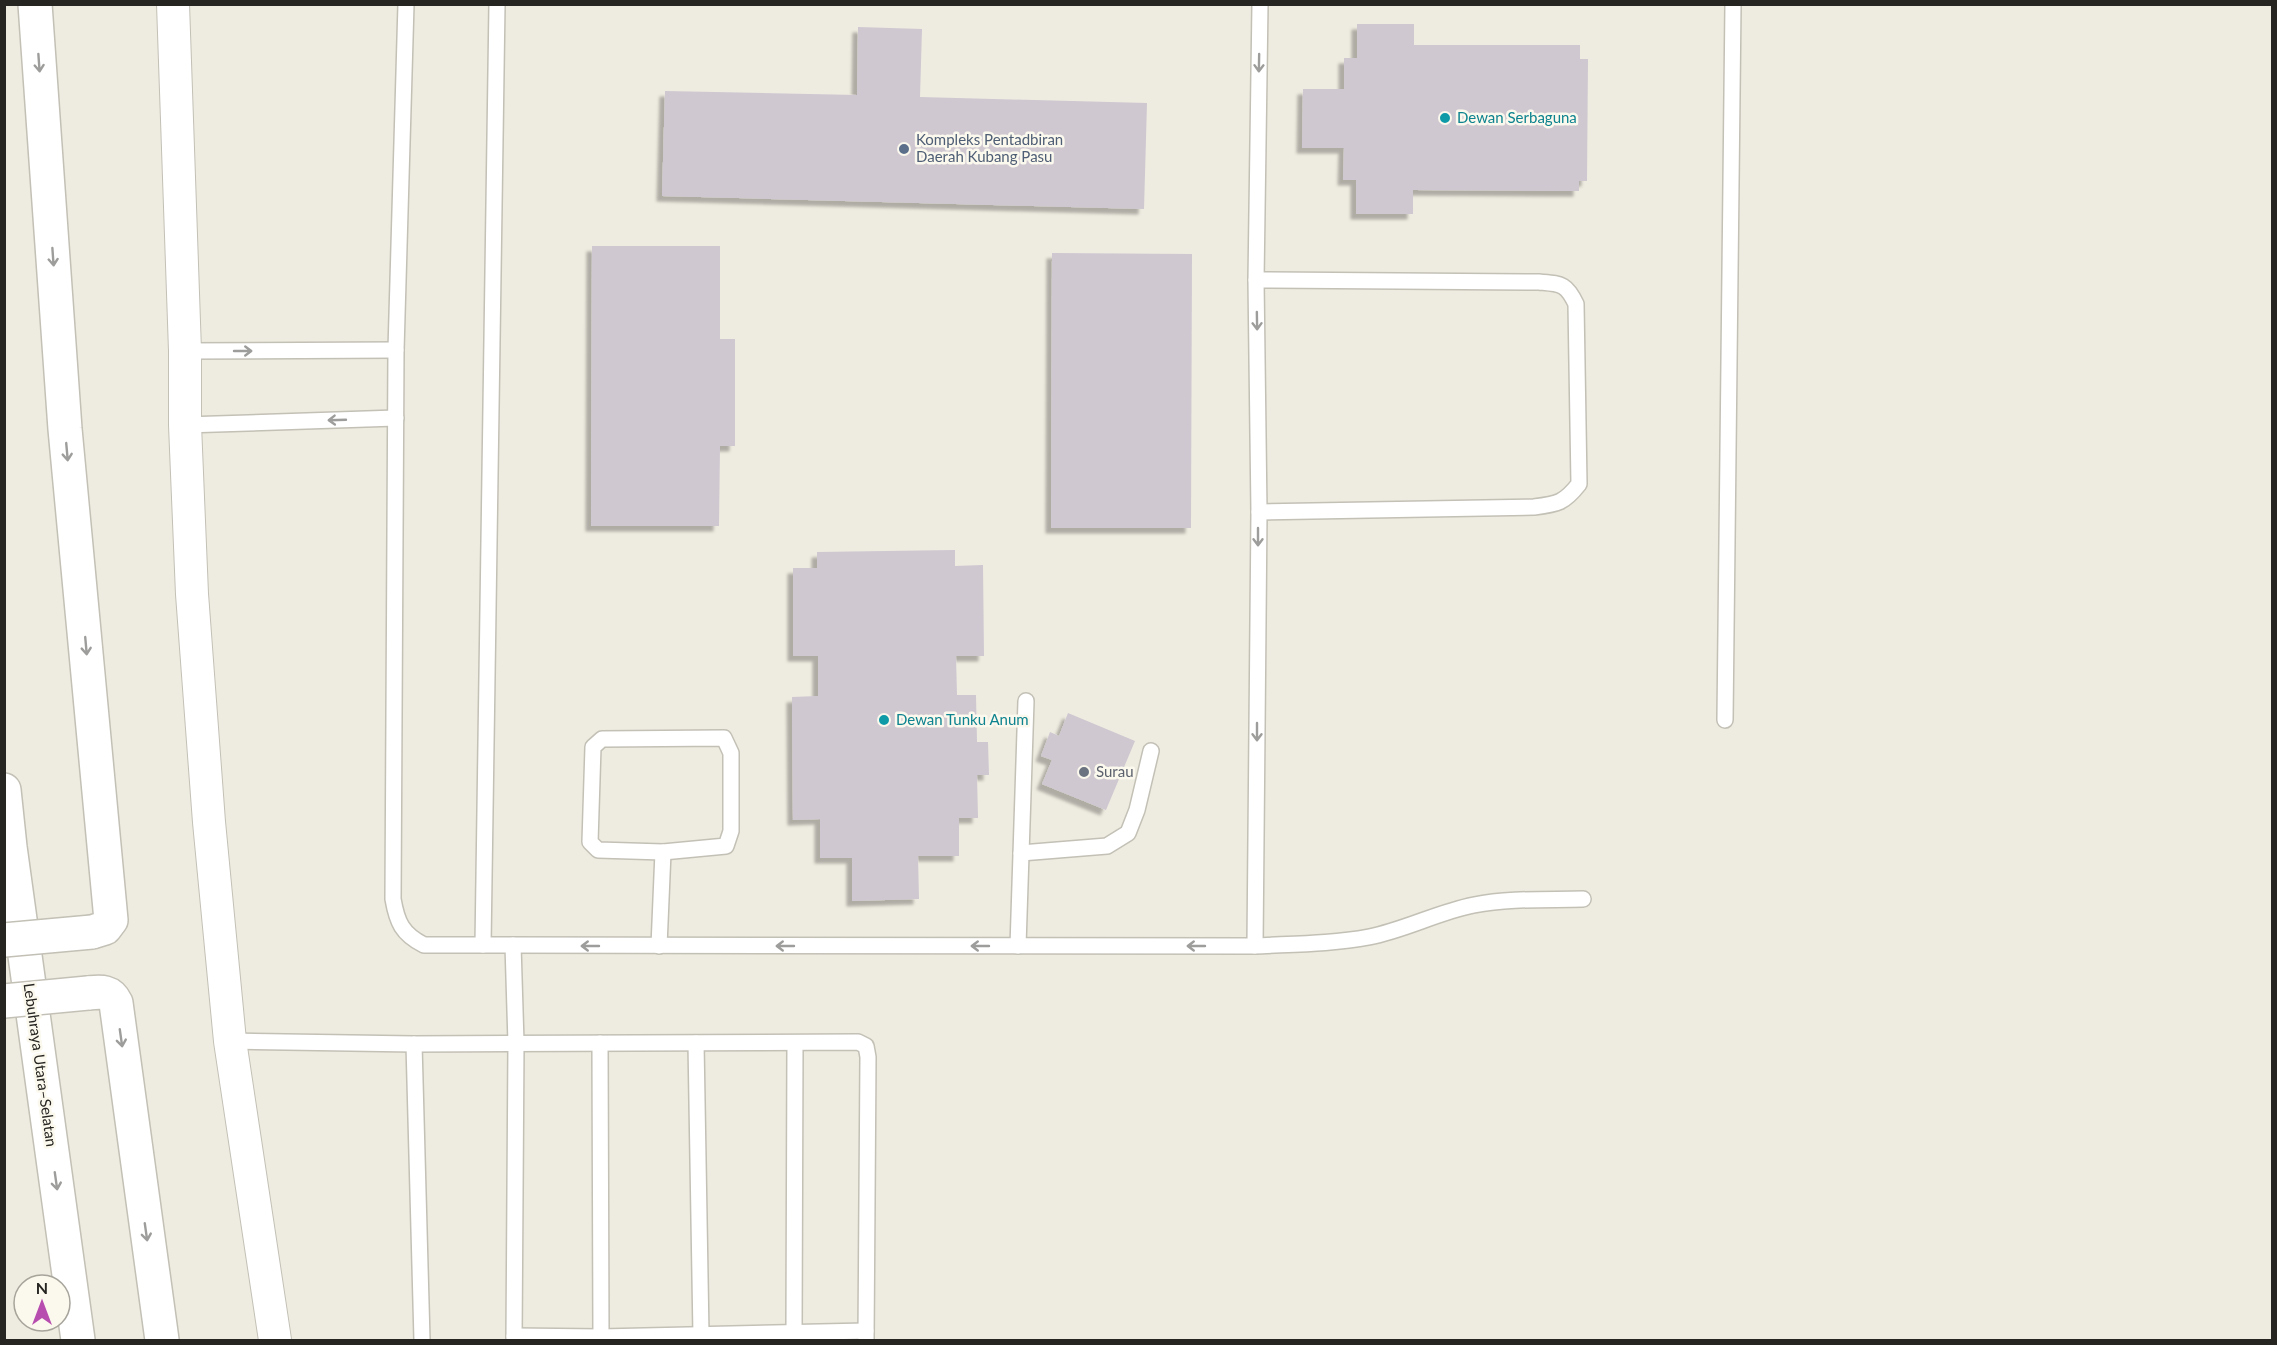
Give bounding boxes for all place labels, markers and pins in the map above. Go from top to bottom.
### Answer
place label: Dewan Serbaguna [1457,108,1577,126]
marker: Dewan Serbaguna [1438,111,1452,125]
place label: Kompleks Pentadbiran Daerah Kubang Pasu [916,130,1063,165]
marker: Kompleks Pentadbiran Daerah Kubang Pasu [897,142,911,156]
place label: Dewan Tunku Anum [896,710,1029,728]
marker: Dewan Tunku Anum [877,713,891,727]
place label: Surau [1096,762,1134,780]
marker: Surau [1077,765,1091,779]

